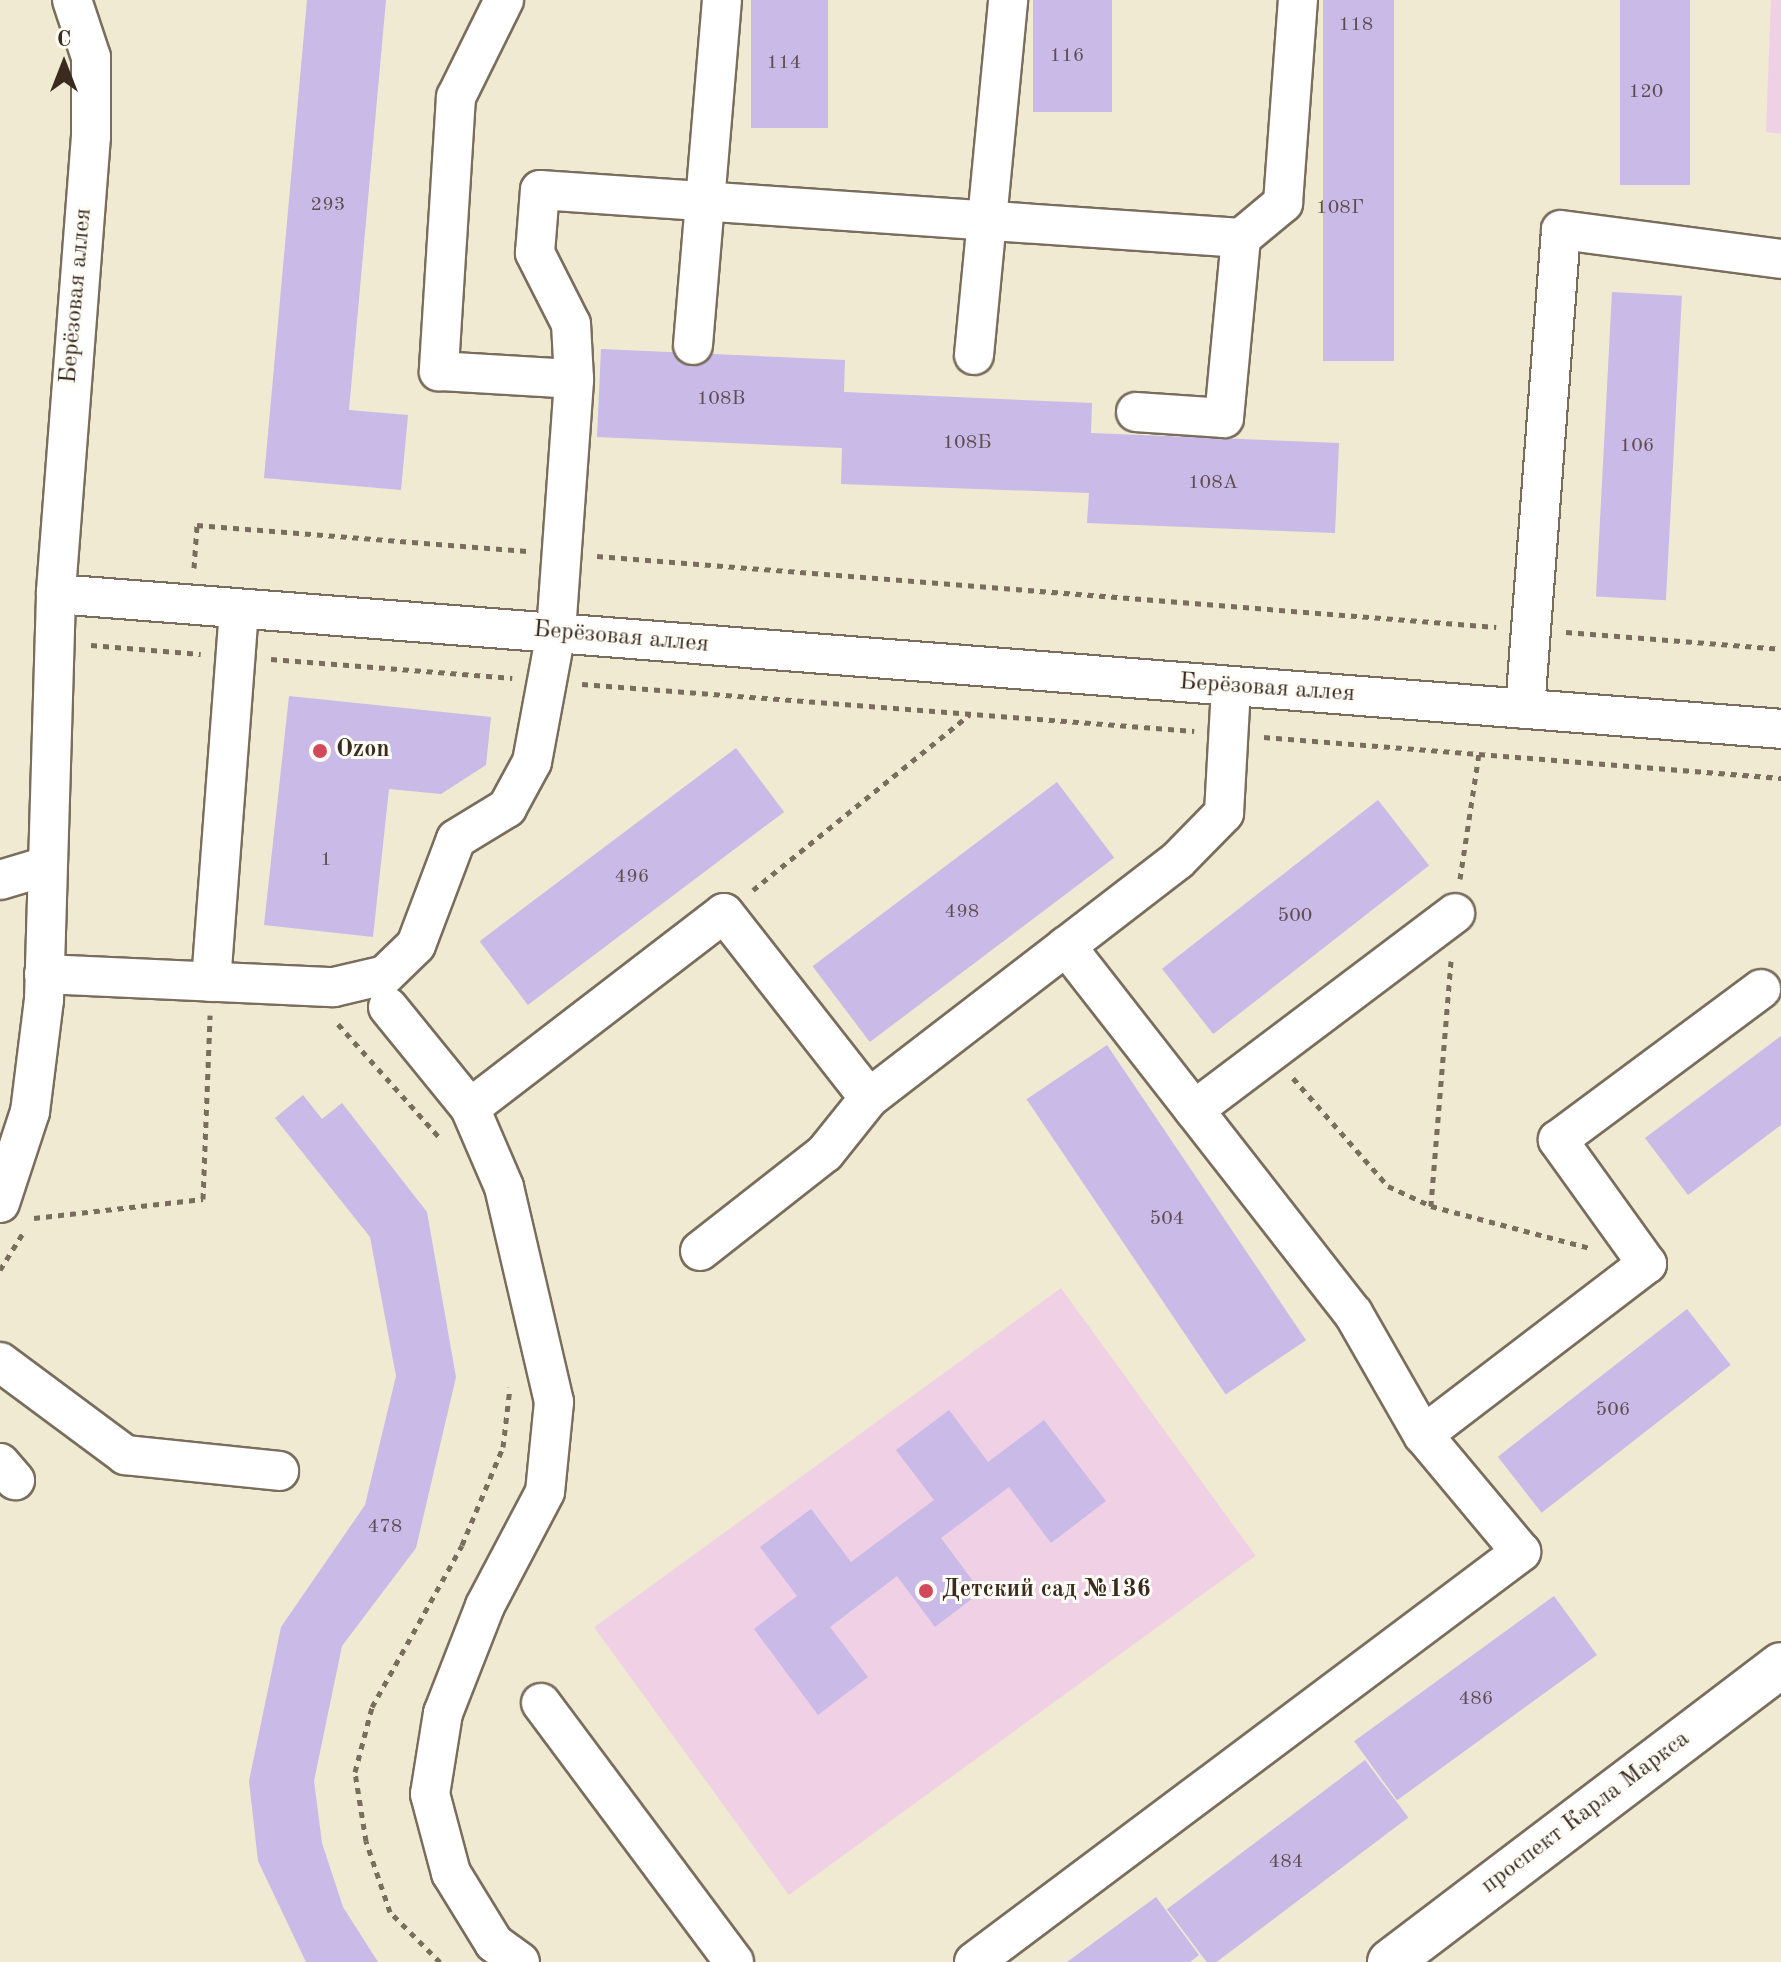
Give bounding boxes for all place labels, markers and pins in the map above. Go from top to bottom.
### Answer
place label: Ozon [336,737,390,765]
marker: Ozon [311,742,329,760]
place label: Детский сад №136 [942,1577,1151,1605]
marker: Детский сад №136 [917,1582,935,1600]

